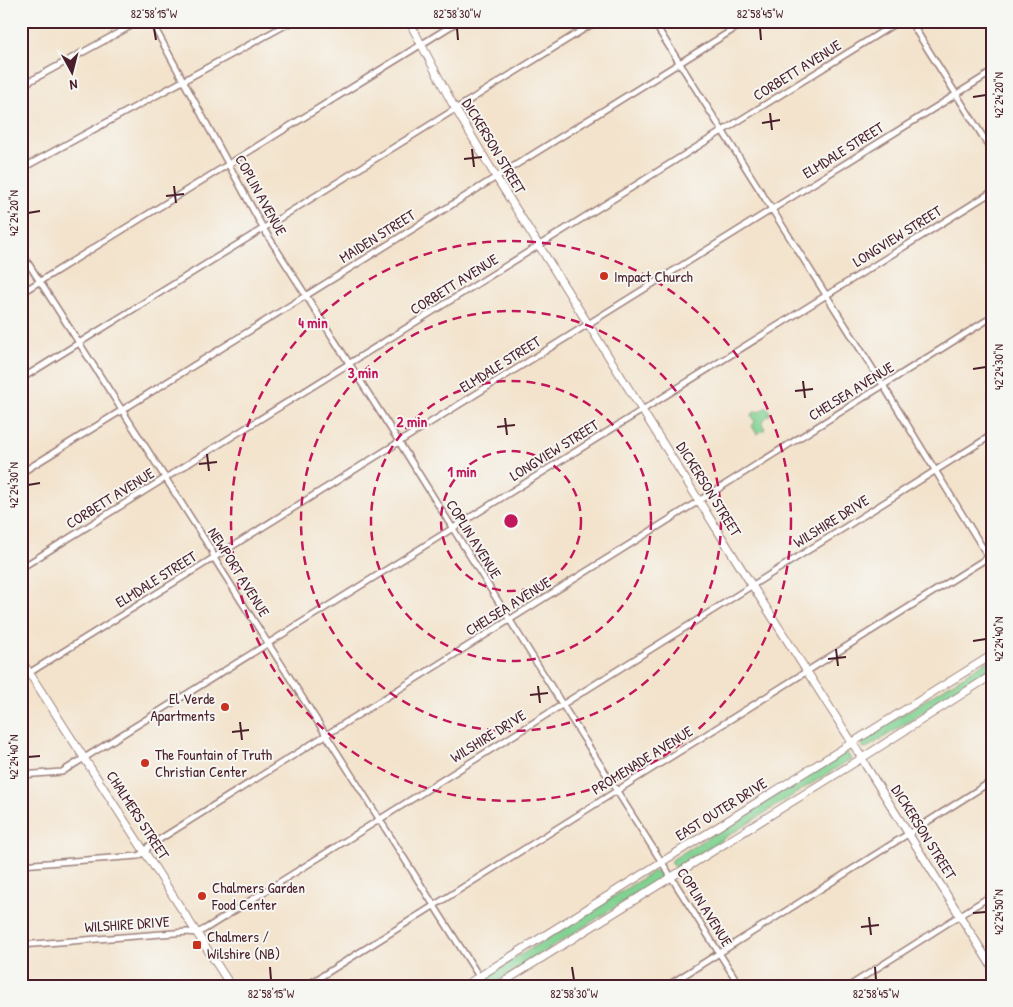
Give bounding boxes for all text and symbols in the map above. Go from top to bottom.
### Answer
text: 82°58'15"W [131,5,178,22]
text: 82°58'30"W [433,5,481,22]
text: 82°58'45"W [737,5,784,22]
street label: CORBETT AVENUE [749,34,845,105]
north arrow [48,48,98,98]
text: 42°24'20"N [990,72,1007,118]
text: N [68,76,79,95]
street label: DICKERSON STREET [457,94,531,198]
street label: ELMDALE STREET [798,116,888,183]
street label: COPLIN AVENUE [230,151,292,240]
text: 42°24'20"N [5,190,22,236]
street label: LONGVIEW STREET [848,200,946,272]
street label: MAIDEN STREET [335,204,420,268]
street label: CORBETT AVENUE [406,248,502,319]
place label: Impact Church [614,266,693,287]
marker: Impact Church [598,270,610,282]
text: 4 min [298,312,328,333]
street label: ELMDALE STREET [455,330,545,397]
text: 42°24'30"N [990,344,1007,390]
street label: CHELSEA AVENUE [804,356,898,426]
text: 3 min [348,362,378,383]
text: 2 min [397,411,428,432]
street label: LONGVIEW STREET [505,414,603,486]
street label: DICKERSON STREET [672,438,747,541]
text: 1 min [447,461,477,482]
text: 42°24'30"N [5,462,22,508]
street label: CORBETT AVENUE [62,462,158,533]
street label: WILSHIRE DRIVE [789,489,873,552]
street label: COPLIN AVENUE [441,495,507,583]
centre of rings [502,512,520,530]
street label: NEWPORT AVENUE [203,523,275,621]
street label: ELMDALE STREET [111,545,201,612]
street label: CHELSEA AVENUE [461,571,555,641]
text: 42°24'40"N [990,617,1007,661]
place label: El Verde Apartments [151,688,215,726]
marker: El Verde Apartments [219,701,231,713]
street label: WILSHIRE DRIVE [446,704,530,767]
street label: PROMENADE AVENUE [587,720,697,800]
text: 42°24'40"N [5,735,22,779]
place label: The Fountain of Truth Christian Center [155,744,272,782]
marker: The Fountain of Truth Christian Center [139,757,151,769]
street label: CHALMERS STREET [101,767,175,864]
street label: EAST OUTER DRIVE [671,772,771,846]
street label: DICKERSON STREET [887,781,962,884]
street label: COPLIN AVENUE [672,863,738,951]
place label: Chalmers Garden Food Center [211,877,305,915]
text: 42°24'50"N [990,889,1007,935]
marker: Chalmers Garden Food Center [196,890,208,902]
street label: WILSHIRE DRIVE [84,911,171,937]
place label: Chalmers / Wilshire (NB) [207,926,280,964]
marker: Chalmers / Wilshire (NB) [191,939,203,951]
text: 82°58'15"W [248,985,295,1002]
text: 82°58'30"W [550,985,598,1002]
text: 82°58'45"W [853,985,900,1002]

